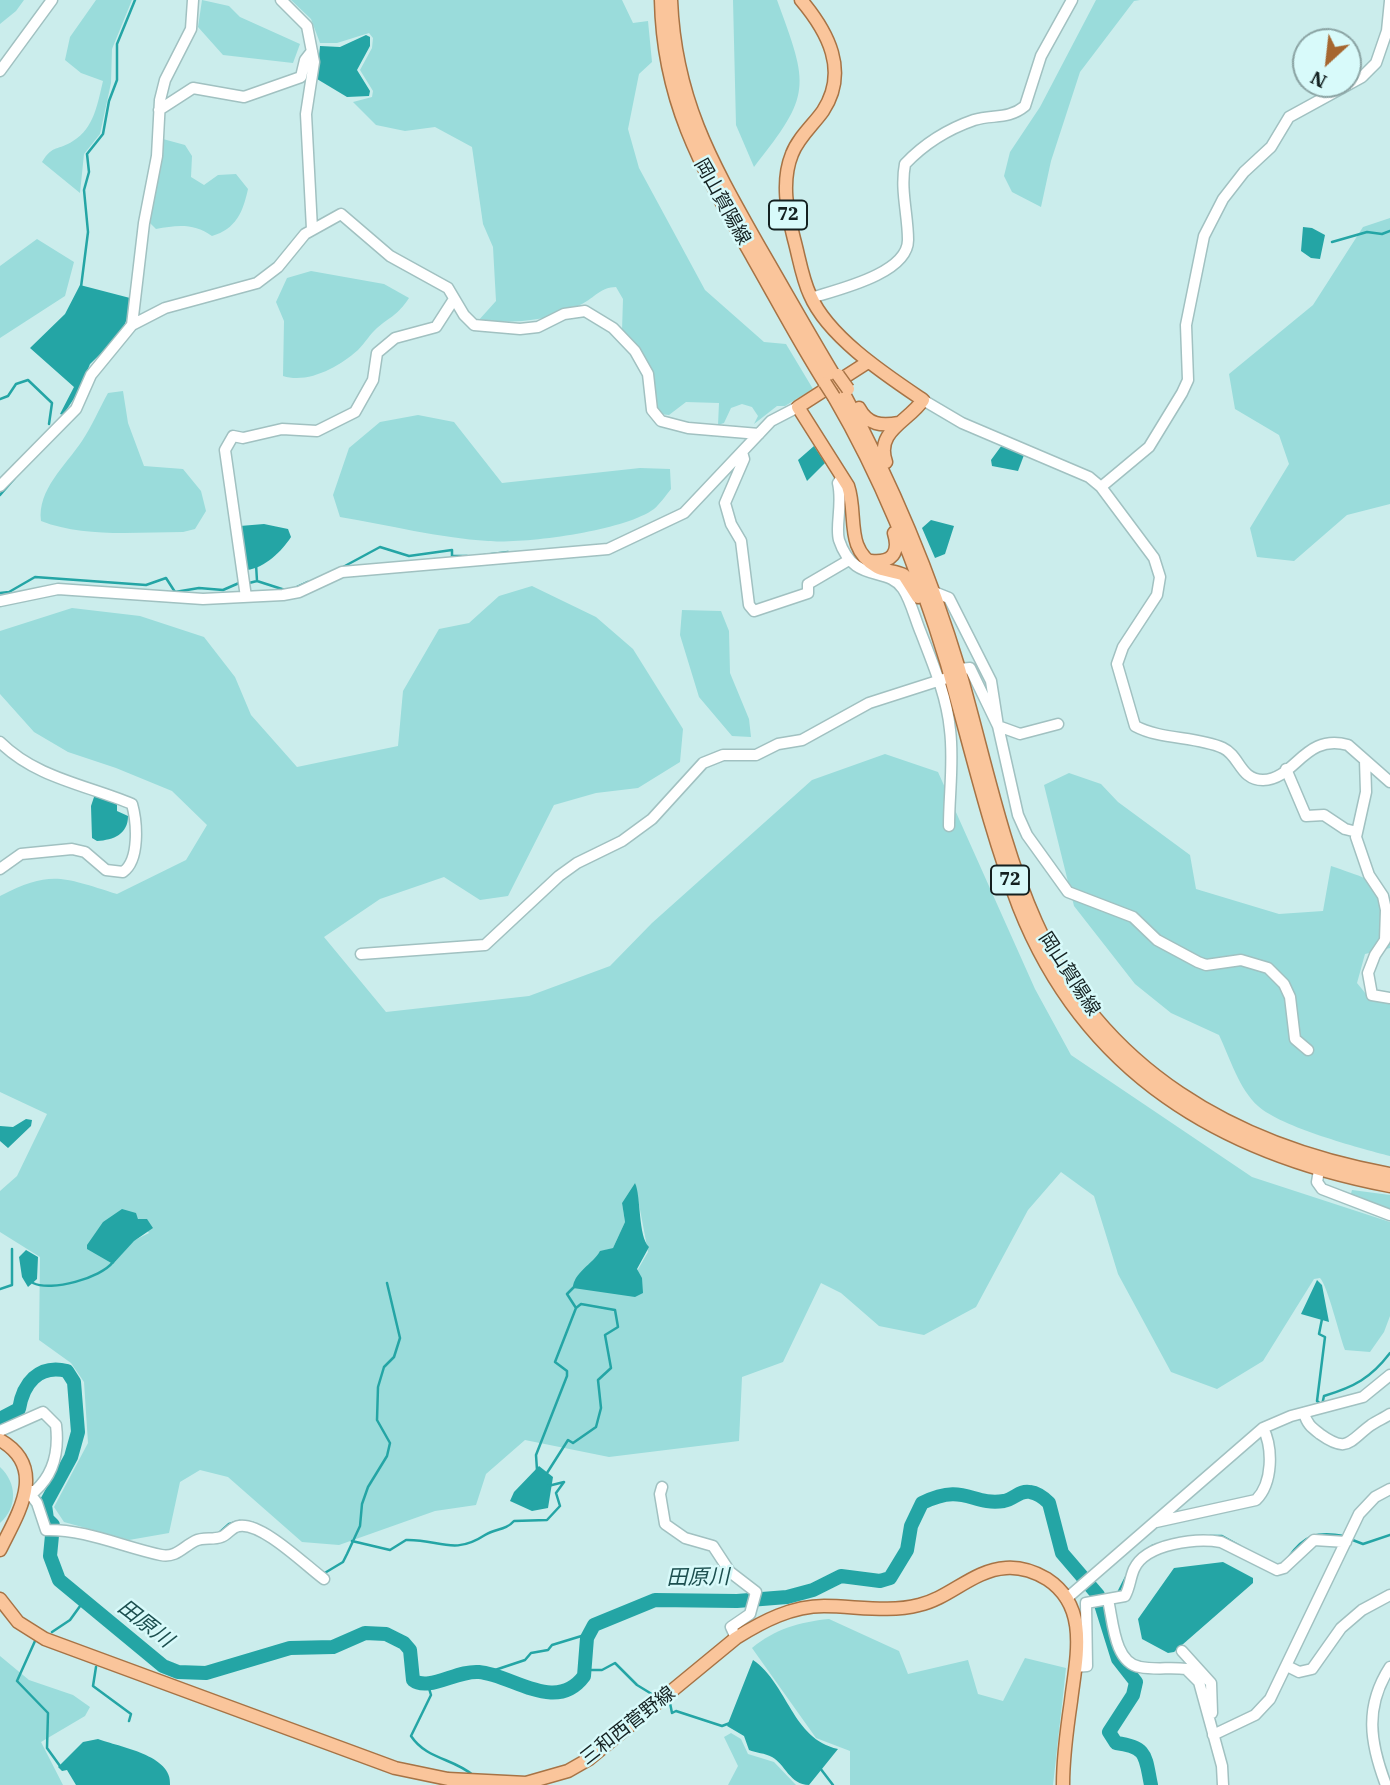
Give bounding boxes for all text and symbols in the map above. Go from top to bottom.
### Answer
north arrow [1292,28,1362,98]
text: N [1306,66,1331,94]
street label: 岡山賀陽線 [689,155,755,249]
road number: 72 [769,200,807,230]
road number: 72 [991,866,1029,894]
street label: 岡山賀陽線 [1034,928,1104,1020]
water label: 田原川 [666,1565,730,1591]
water label: 田原川 [112,1595,178,1653]
street label: 三和西菅野線 [576,1682,680,1770]

